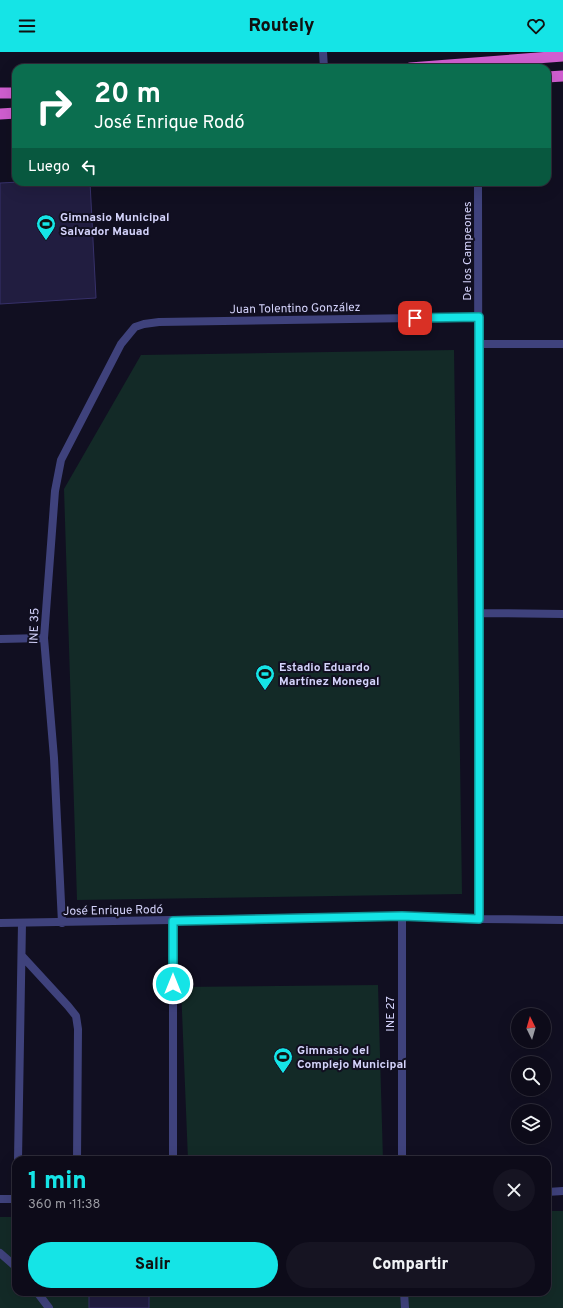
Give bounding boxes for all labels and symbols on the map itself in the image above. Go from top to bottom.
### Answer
street label: De los Campeones [460,201,476,301]
place label: Gimnasio Municipal Salvador Mauad [60,210,169,240]
sports icon: Gimnasio Municipal Salvador Mauad [35,213,57,241]
street label: Juan Tolentino González [229,300,361,318]
pin [398,301,432,335]
street label: INE 35 [26,608,44,645]
place label: Estadio Eduardo Martínez Monegal [279,660,379,690]
sports icon: Estadio Eduardo Martínez Monegal [254,663,276,691]
street label: José Enrique Rodó [63,902,164,920]
position arrow [152,963,194,1005]
street label: INE 27 [383,996,399,1032]
north arrow [511,1008,551,1048]
place label: Gimnasio del Complejo Municipal [297,1043,407,1073]
sports icon: Gimnasio del Complejo Municipal [272,1046,294,1074]

